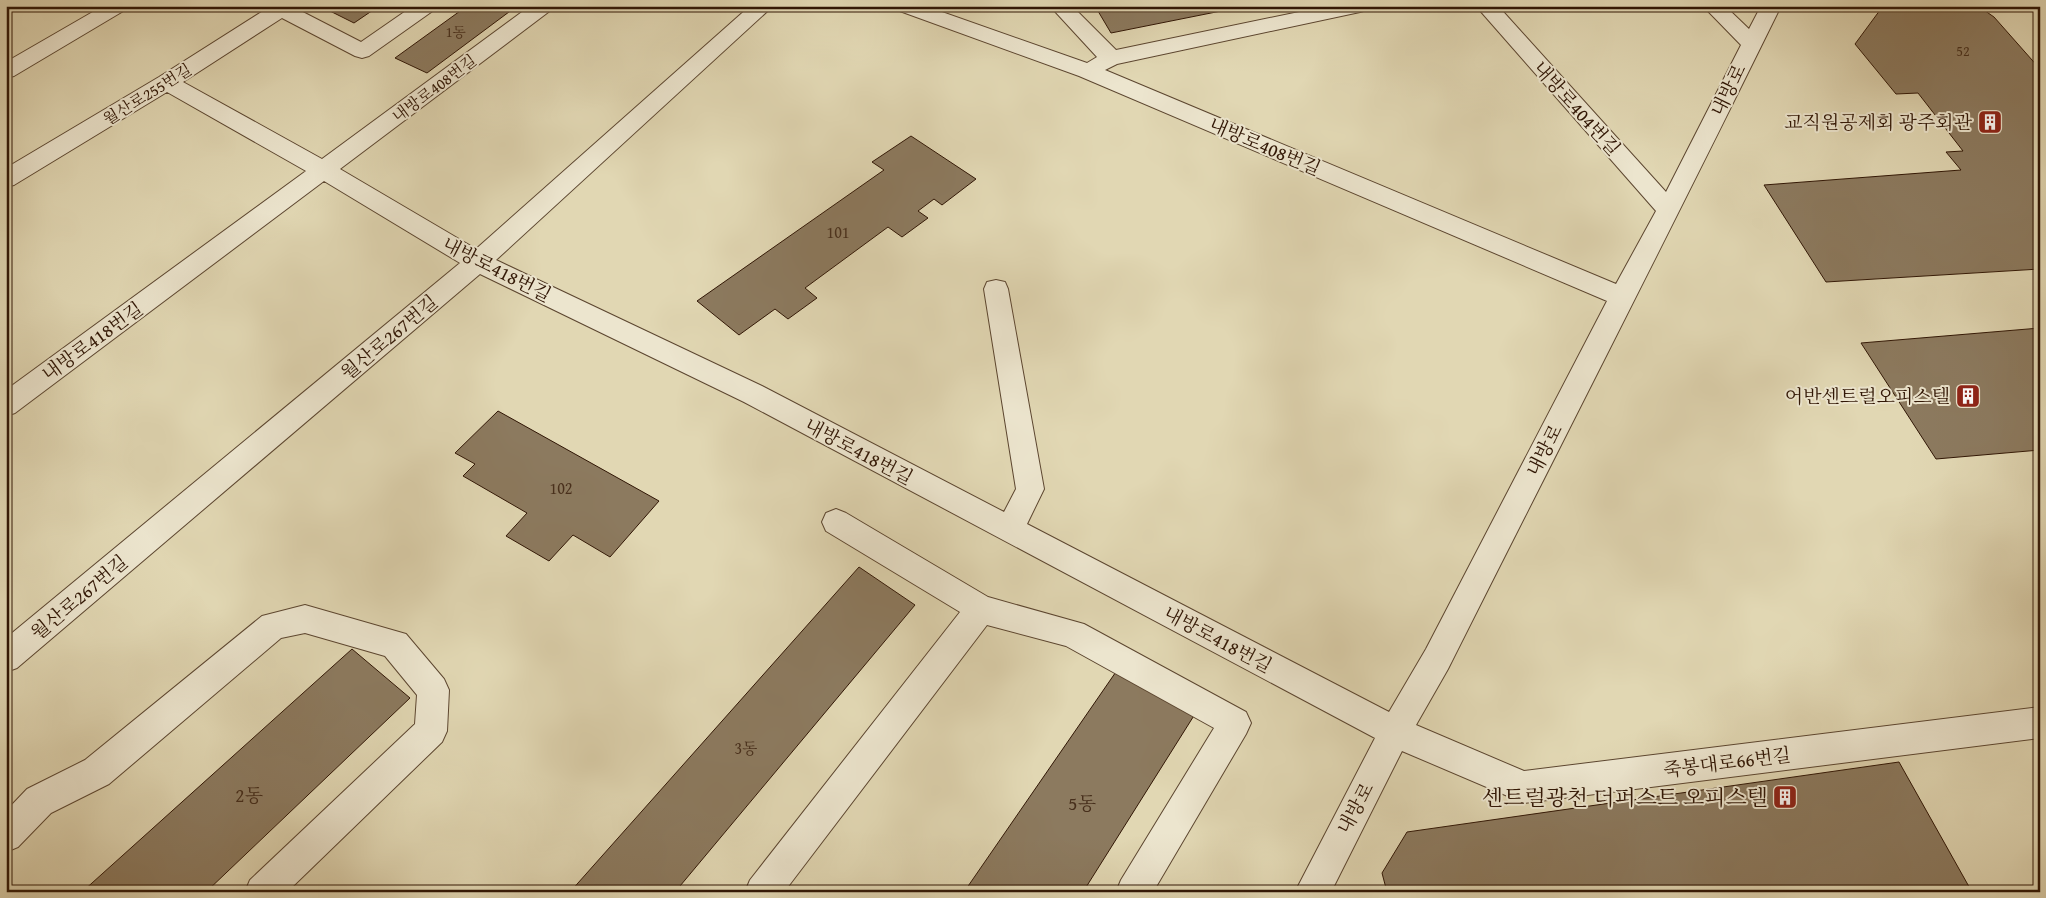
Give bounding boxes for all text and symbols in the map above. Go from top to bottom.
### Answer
house number: 1동 [446,22,467,42]
house number: 52 [1956,41,1970,61]
street label: 내방로408번길 [387,48,481,128]
street label: 내방로404번길 [1527,54,1627,162]
street label: 월산로255번길 [98,57,196,131]
street label: 내방로 [1703,59,1753,121]
place label: 교직원공제회 광주회관 [1784,108,1973,136]
building icon: 교직원공제회 광주회관 [1977,109,2003,135]
street label: 내방로408번길 [1205,110,1325,182]
house number: 101 [826,220,850,244]
street label: 내방로418번길 [438,229,556,309]
street label: 월산로267번길 [334,288,444,386]
street label: 내방로418번길 [36,295,148,387]
place label: 어반센트럴오피스텔 [1785,382,1950,410]
building icon: 어반센트럴오피스텔 [1955,383,1981,409]
street label: 내방로418번길 [800,411,918,491]
street label: 내방로 [1519,419,1569,481]
house number: 102 [549,476,573,500]
street label: 월산로267번길 [24,548,134,646]
street label: 내방로418번길 [1159,599,1277,679]
house number: 3동 [734,736,758,760]
street label: 죽봉대로66번길 [1662,740,1792,784]
street label: 내방로 [1330,777,1380,839]
house number: 2동 [235,781,263,809]
place label: 센트럴광천 더퍼스트 오피스텔 [1482,781,1768,813]
building icon: 센트럴광천 더퍼스트 오피스텔 [1772,784,1798,810]
house number: 5동 [1068,789,1096,817]

